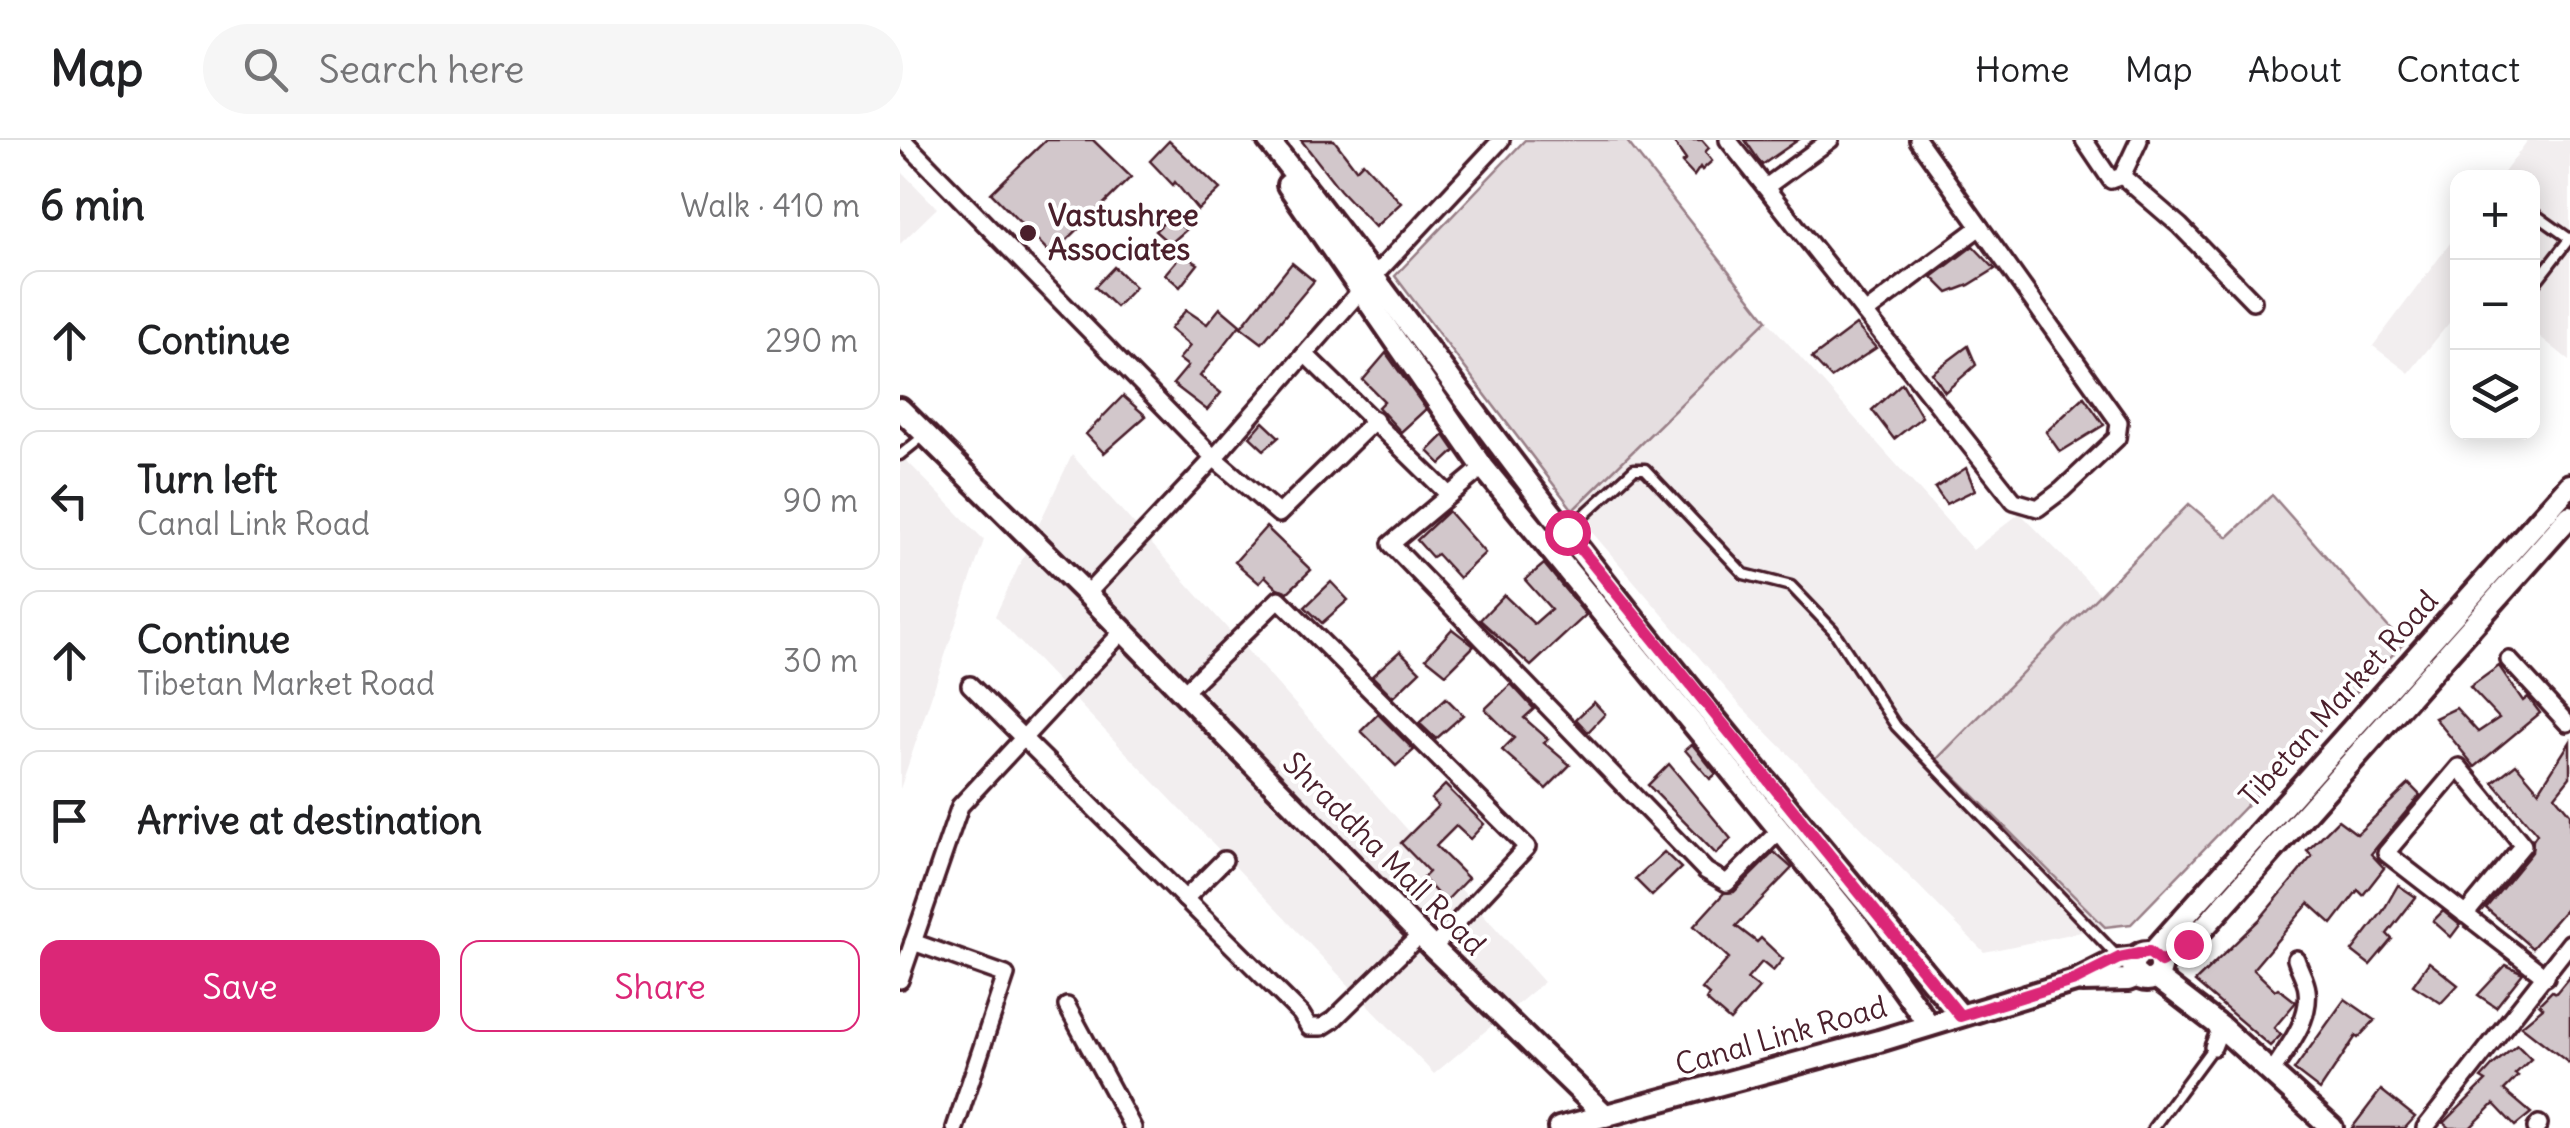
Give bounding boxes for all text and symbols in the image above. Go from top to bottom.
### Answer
search box [203,24,903,114]
text: Map [50,39,143,99]
icon: search [238,42,293,97]
text: Search here [318,46,524,93]
text: Home [1975,47,2070,91]
text: Map [2125,47,2193,91]
text: About [2248,47,2341,91]
text: Contact [2396,47,2520,91]
map controls [2450,170,2540,440]
button: + [2450,170,2540,260]
text: 6 min [40,179,145,231]
text: Walk · 410 m [680,185,860,226]
place label: Vastushree Associates [1048,196,1199,268]
marker: Vastushree Associates [1017,222,1039,244]
button: − [2450,260,2540,350]
icon: ahead [42,313,97,368]
text: Continue [137,317,290,364]
text: 290 m [765,320,858,361]
button: layers [2450,350,2540,440]
text: Turn left [137,456,277,503]
icon: left [42,473,97,528]
text: 90 m [783,480,858,521]
text: Canal Link Road [137,503,370,544]
route start [1545,510,1591,556]
street label: Tibetan Market Road [2231,582,2446,815]
text: Continue [137,616,290,663]
icon: ahead [42,633,97,688]
text: 30 m [783,640,858,681]
text: Tibetan Market Road [137,663,435,704]
street label: Shraddha Mall Road [1275,744,1494,963]
icon: arrive [42,793,97,848]
text: Arrive at destination [137,797,482,844]
route end [2166,922,2212,968]
button: Save [40,940,440,1032]
button: Share [460,940,860,1032]
street label: Canal Link Road [1671,987,1891,1083]

